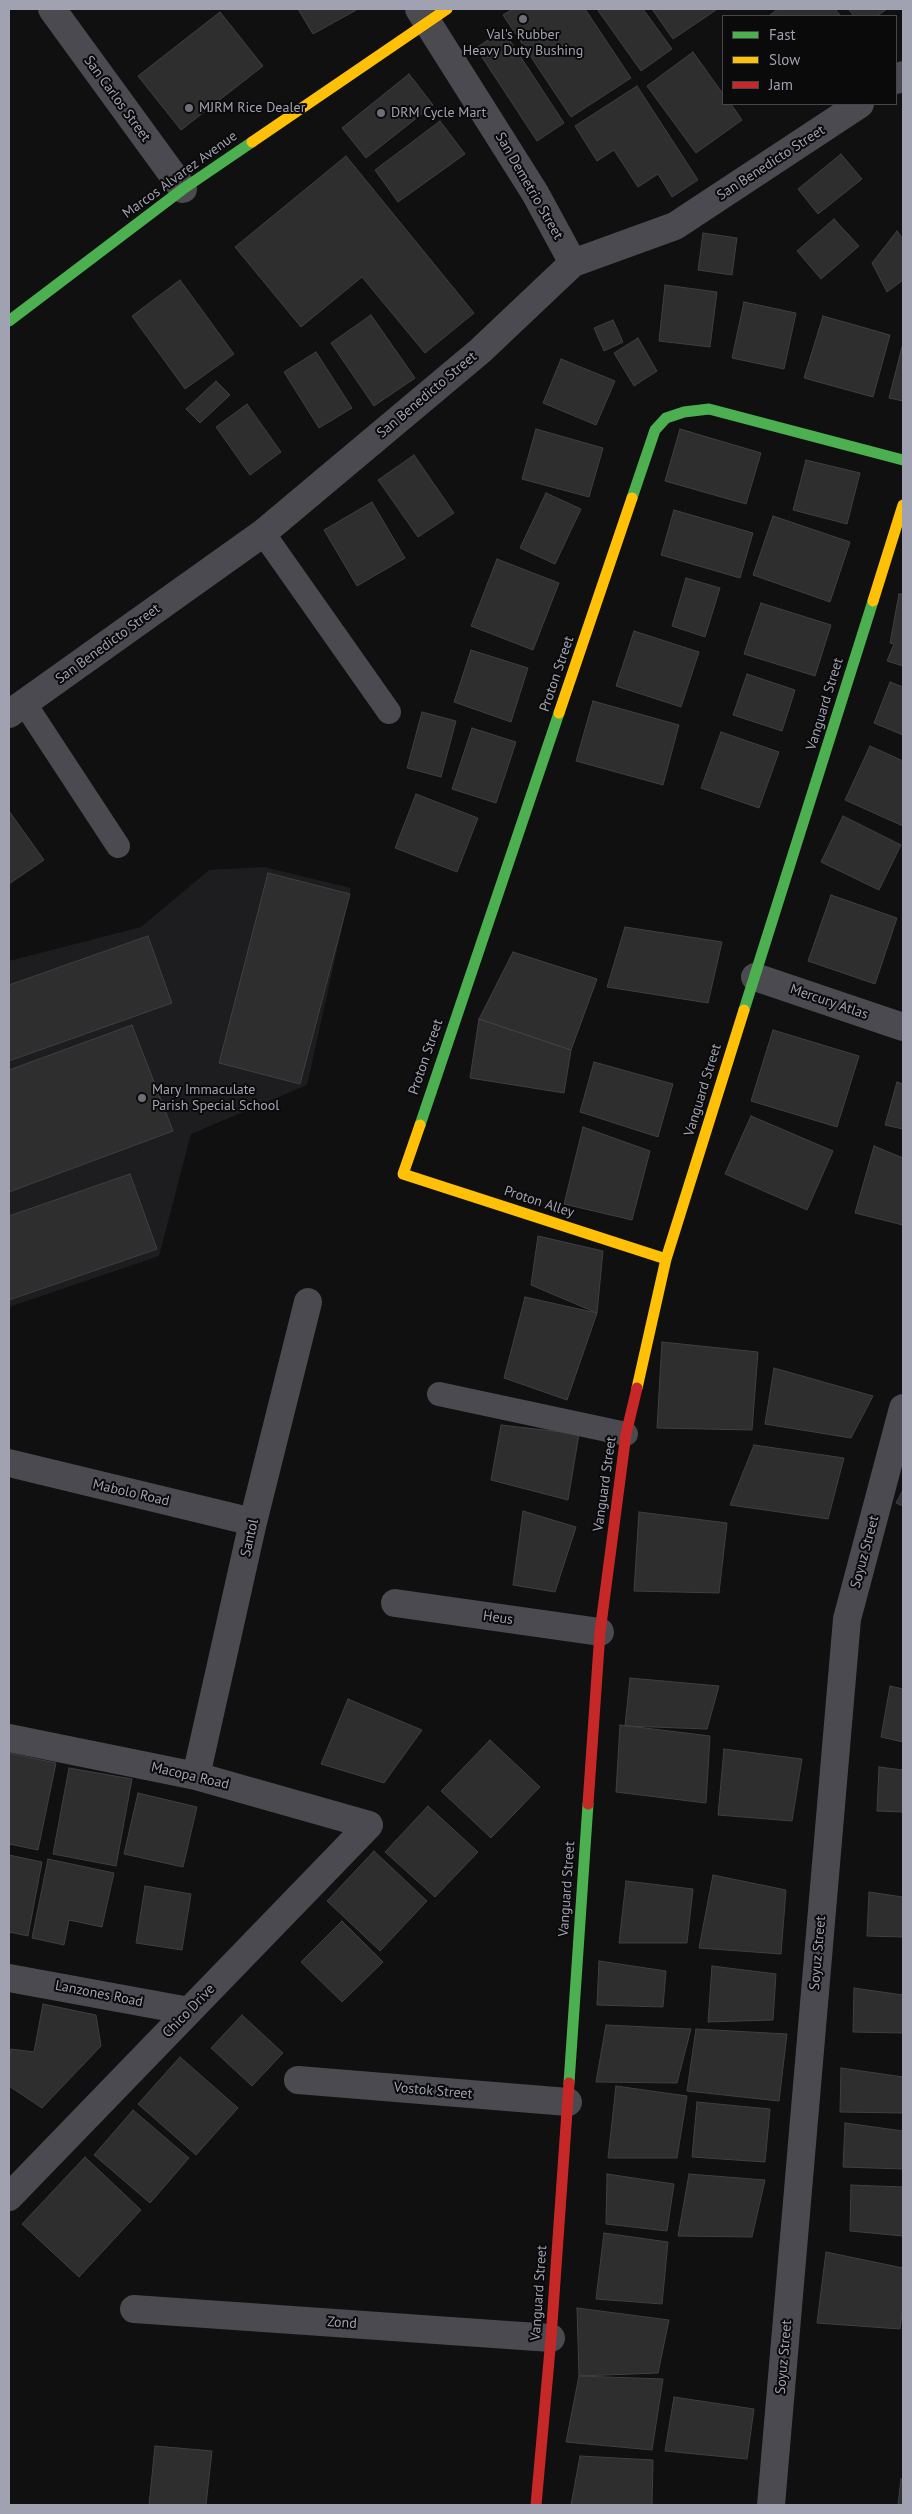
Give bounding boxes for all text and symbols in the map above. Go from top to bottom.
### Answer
marker: Val's Rubber Heavy Duty Bushing [517,13,529,25]
legend [722,15,897,105]
text: Fast [769,25,796,44]
place label: Val's Rubber Heavy Duty Bushing [463,27,583,59]
text: Slow [769,50,800,69]
street label: San Carlos Street [80,53,154,145]
text: Jam [769,75,793,94]
place label: MJRM Rice Dealer [199,100,305,116]
marker: MJRM Rice Dealer [183,102,195,114]
place label: DRM Cycle Mart [391,105,486,121]
marker: DRM Cycle Mart [375,107,387,119]
street label: San Benedicto Street [714,122,828,204]
street label: Marcos Alvarez Avenue [120,128,240,222]
street label: San Demetrio Street [492,130,566,242]
street label: San Benedicto Street [374,348,480,442]
street label: San Benedicto Street [52,600,164,688]
street label: Proton Street [536,634,578,714]
street label: Vanguard Street [803,656,847,752]
street label: Mercury Atlas [788,981,870,1023]
street label: Proton Street [405,1017,447,1097]
street label: Vanguard Street [681,1042,725,1138]
place label: Mary Immaculate Parish Special School [152,1082,279,1114]
marker: Mary Immaculate Parish Special School [136,1092,148,1104]
street label: Proton Alley [502,1183,576,1221]
street label: Vanguard Street [590,1435,620,1533]
street label: Mabolo Road [91,1476,171,1510]
street label: Soyuz Street [847,1514,883,1590]
street label: Santol [238,1517,262,1559]
street label: Heus [482,1608,514,1628]
street label: Macopa Road [149,1759,231,1793]
street label: Vanguard Street [555,1841,579,1937]
street label: Soyuz Street [806,1915,830,1991]
street label: Lanzones Road [54,1977,144,2011]
street label: Chico Drive [159,1981,219,2041]
street label: Vostok Street [393,2079,473,2103]
street label: Vanguard Street [527,2245,551,2341]
street label: Zond [327,2314,357,2332]
street label: Soyuz Street [772,2319,796,2395]

